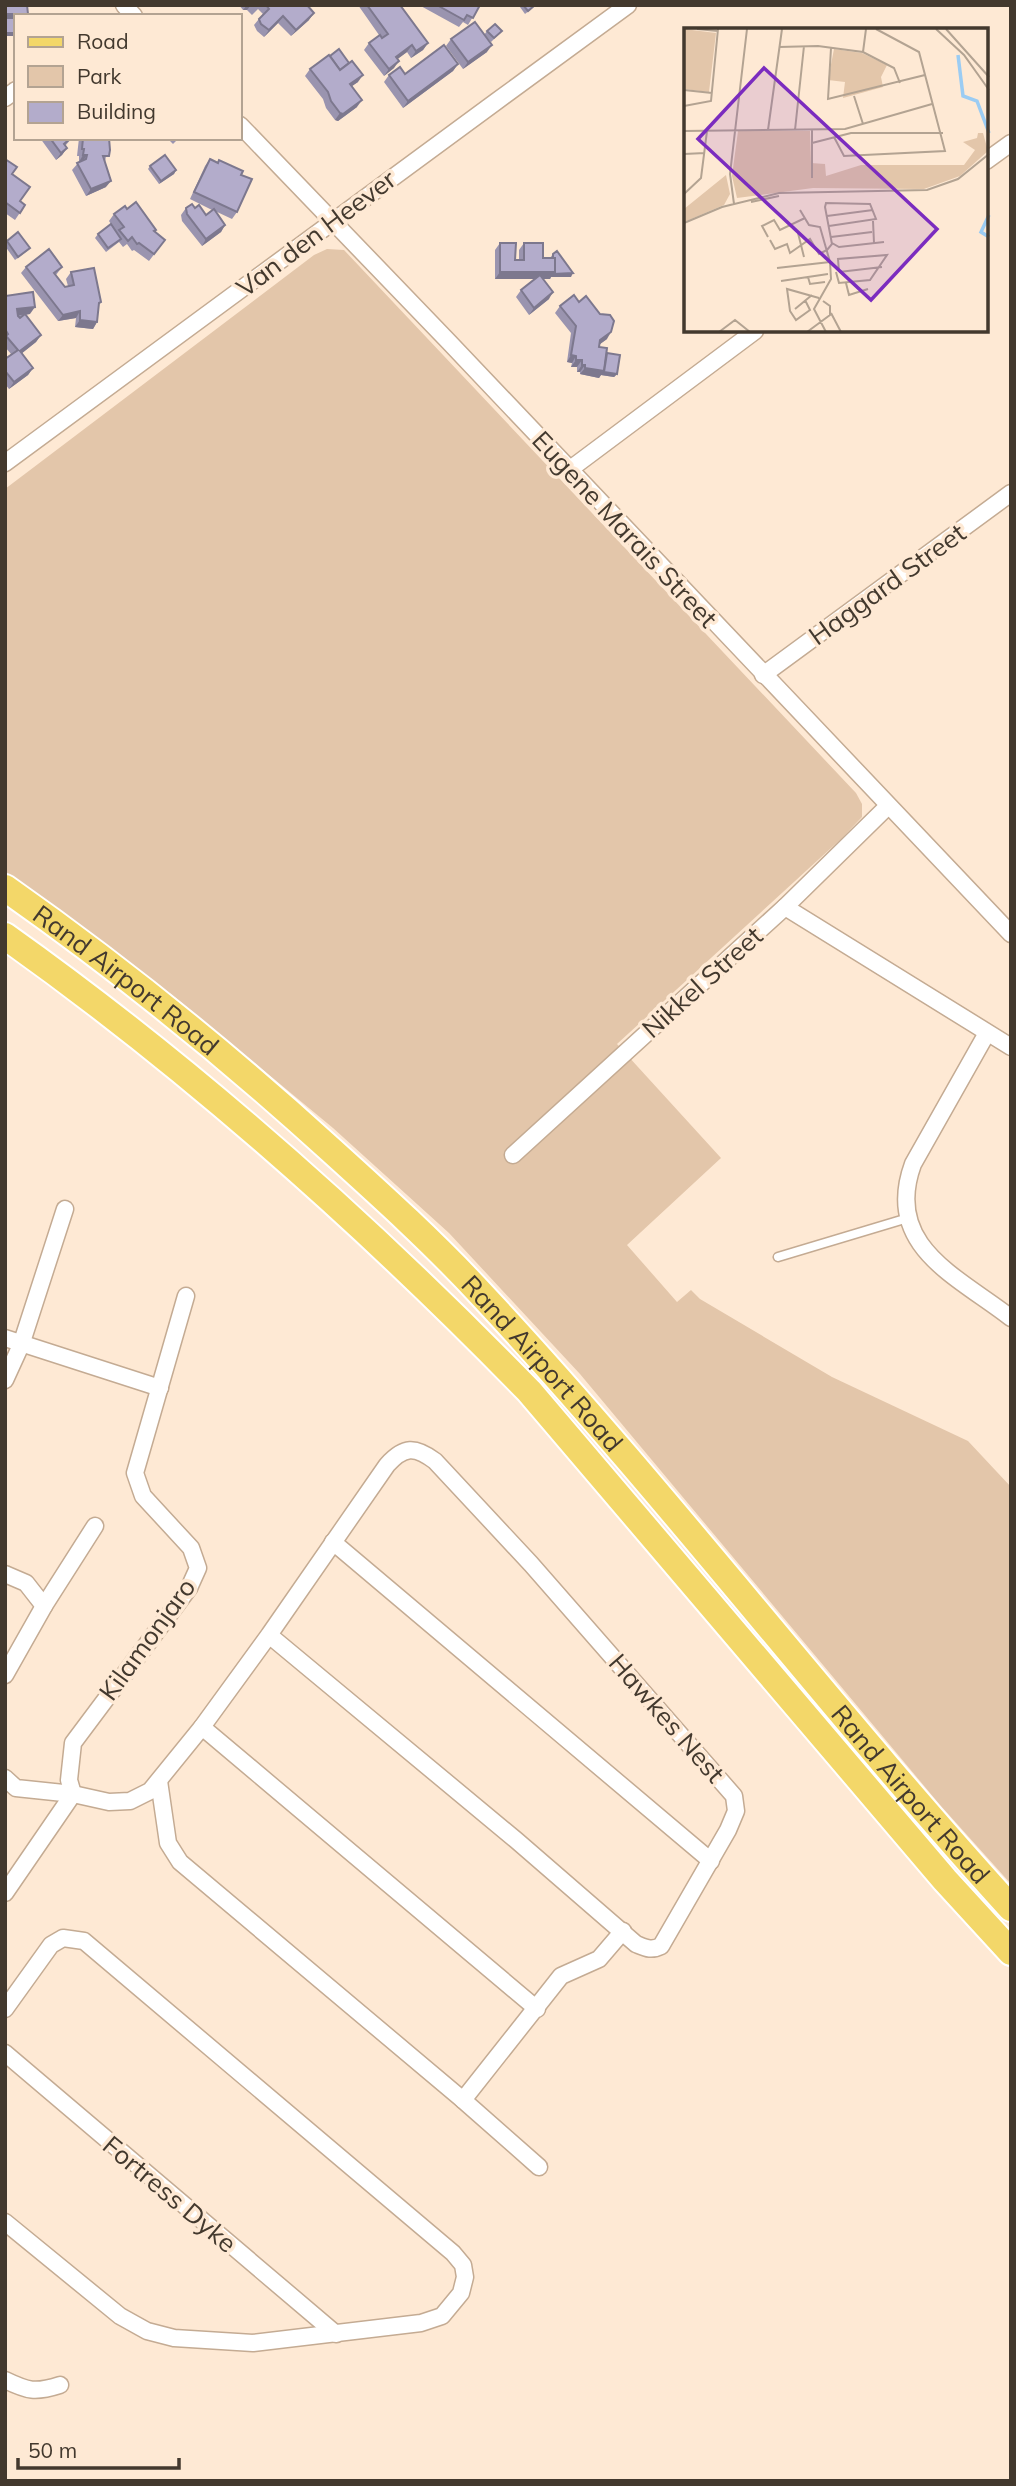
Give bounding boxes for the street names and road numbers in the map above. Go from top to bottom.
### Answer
street label: Van den Heever [230,162,403,304]
street label: Eugene Marais Street [525,424,725,634]
street label: Haggard Street [802,516,972,652]
street label: Rand Airport Road [27,897,226,1062]
street label: Nikkel Street [635,919,769,1045]
street label: Rand Airport Road [455,1268,631,1458]
street label: Kilamonjaro [92,1571,202,1707]
street label: Hawkes Nest [602,1647,732,1789]
street label: Rand Airport Road [825,1697,997,1890]
street label: Fortress Dyke [96,2128,244,2260]

